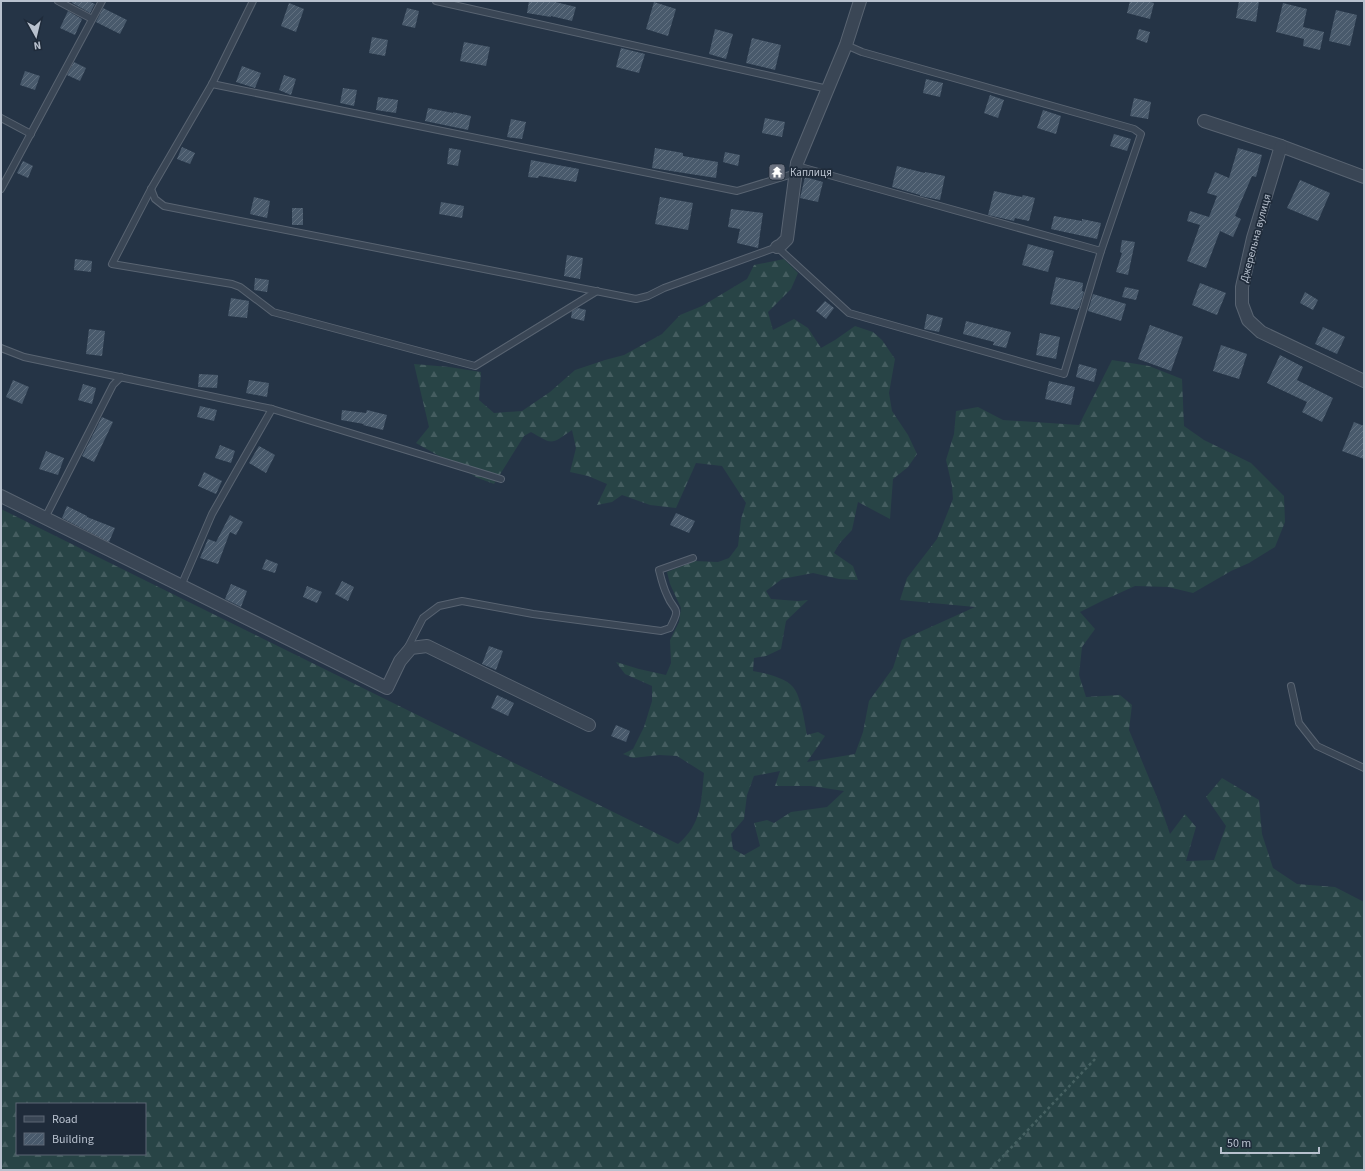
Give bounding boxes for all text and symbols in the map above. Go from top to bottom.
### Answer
north arrow [16,16,56,56]
text: N [33,37,42,53]
temple icon: Каплиця [767,162,787,182]
place label: Каплиця [790,165,832,180]
street label: Джерельна вулиця [1236,192,1275,284]
legend [16,1103,146,1155]
text: Road [52,1111,78,1128]
scale bar [1221,1129,1319,1155]
text: Building [52,1131,94,1148]
text: 50 m [1227,1135,1251,1152]

